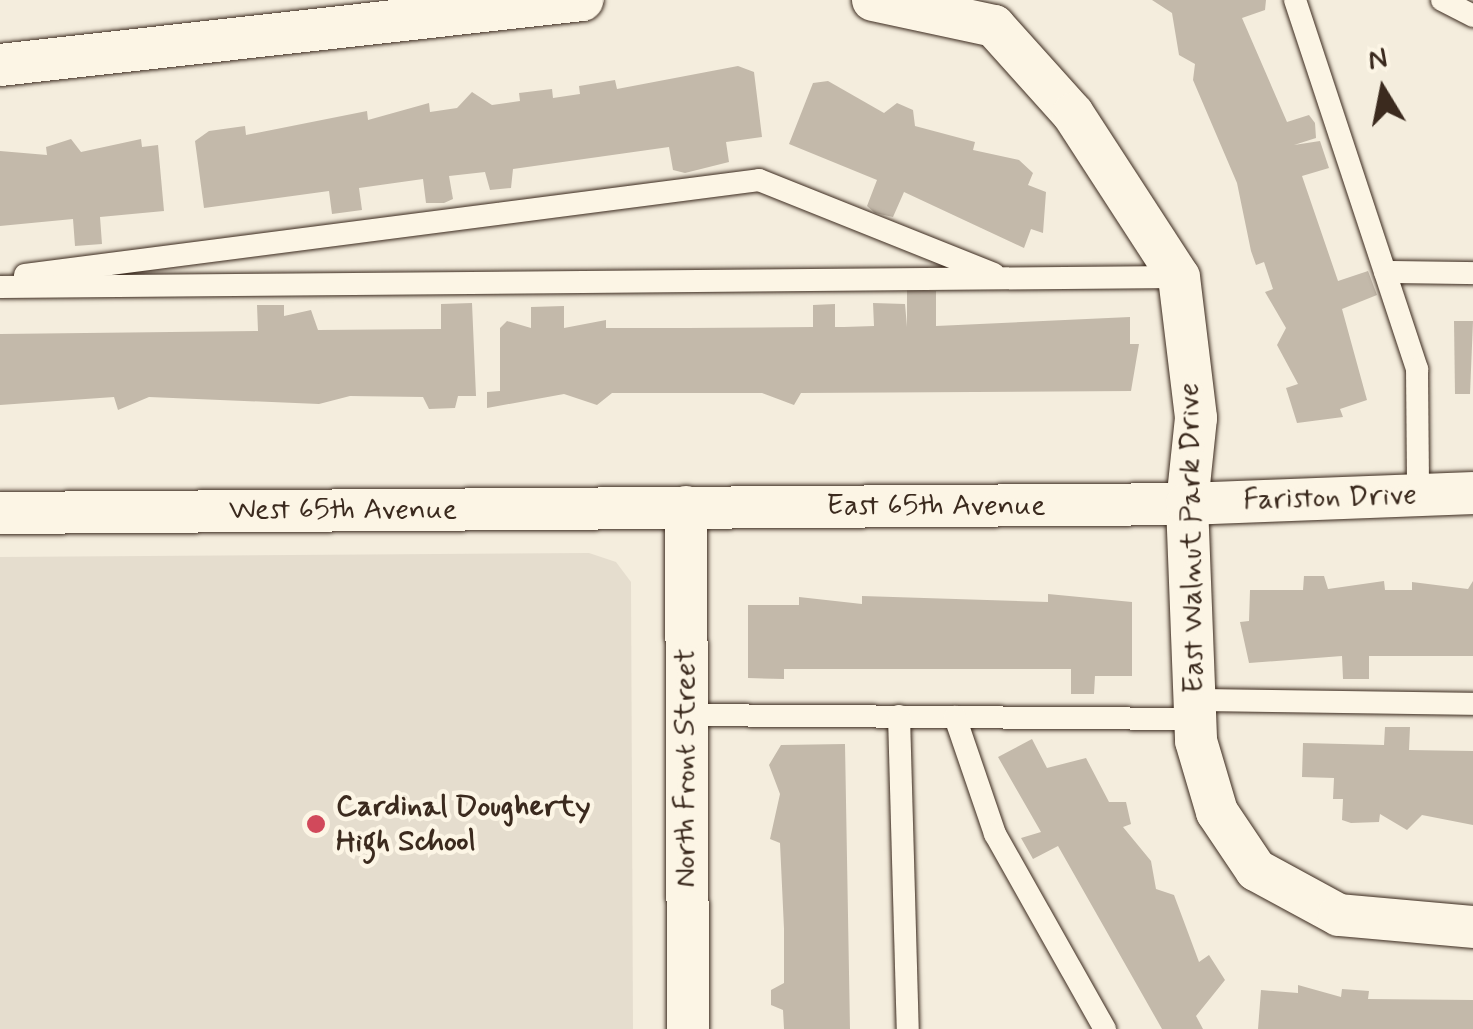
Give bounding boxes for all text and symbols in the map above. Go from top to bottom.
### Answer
north arrow [1333,40,1433,140]
text: N [1365,40,1390,80]
street label: East Walnut Park Drive [1171,386,1213,690]
street label: Fariston Drive [1244,477,1416,519]
street label: East 65th Avenue [826,488,1046,524]
street label: West 65th Avenue [229,492,457,528]
street label: North Front Street [668,649,704,887]
place label: Cardinal Dougherty High School [336,789,579,860]
marker: Cardinal Dougherty High School [305,813,327,835]

